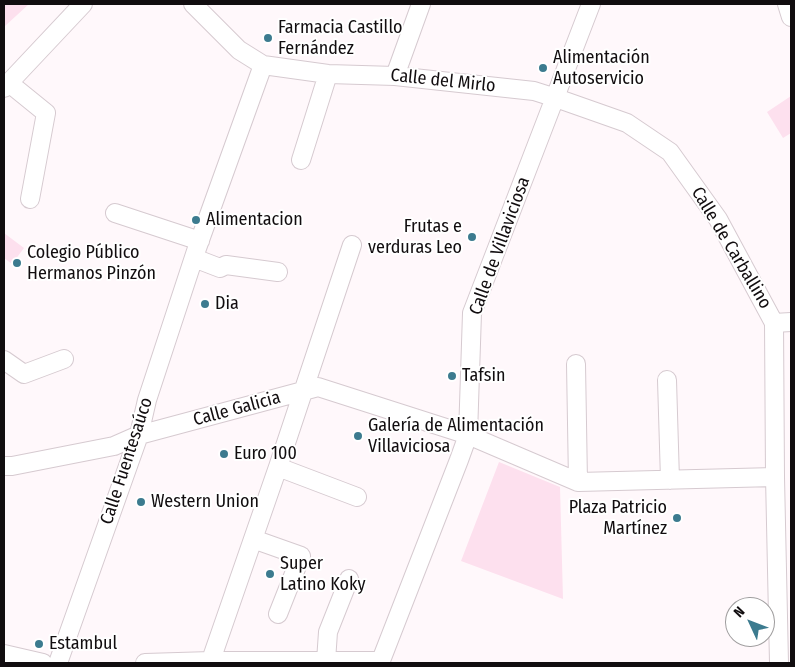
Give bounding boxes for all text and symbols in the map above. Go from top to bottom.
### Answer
place label: Farmacia Castillo Fernández [278,17,403,59]
marker: Farmacia Castillo Fernández [262,32,274,44]
place label: Alimentación Autoservicio [553,47,650,90]
marker: Alimentación Autoservicio [537,62,549,74]
street label: Calle del Mirlo [389,65,497,97]
street label: Calle de Villaviciosa [465,174,535,318]
street label: Calle de Carballino [686,183,776,313]
place label: Alimentacion [206,209,303,231]
marker: Alimentacion [190,214,202,226]
place label: Frutas e verduras Leo [368,216,462,258]
marker: Frutas e verduras Leo [466,231,478,243]
place label: Colegio Público Hermanos Pinzón [27,242,156,284]
marker: Colegio Público Hermanos Pinzón [11,257,23,269]
place label: Dia [215,293,239,315]
marker: Dia [199,298,211,310]
place label: Tafsin [462,365,505,387]
marker: Tafsin [446,370,458,382]
street label: Calle Galicia [191,387,283,431]
street label: Calle Fuentesaúco [96,395,158,527]
place label: Galería de Alimentación Villaviciosa [368,415,544,458]
marker: Galería de Alimentación Villaviciosa [352,430,364,442]
place label: Euro 100 [234,443,297,465]
marker: Euro 100 [218,448,230,460]
place label: Western Union [151,491,259,513]
marker: Western Union [135,496,147,508]
place label: Plaza Patricio Martínez [569,497,667,540]
marker: Plaza Patricio Martínez [671,512,683,524]
place label: Super Latino Koky [280,553,365,596]
marker: Super Latino Koky [264,568,276,580]
north arrow [725,597,775,647]
text: N [730,603,748,621]
place label: Estambul [49,633,117,655]
marker: Estambul [33,638,45,650]

